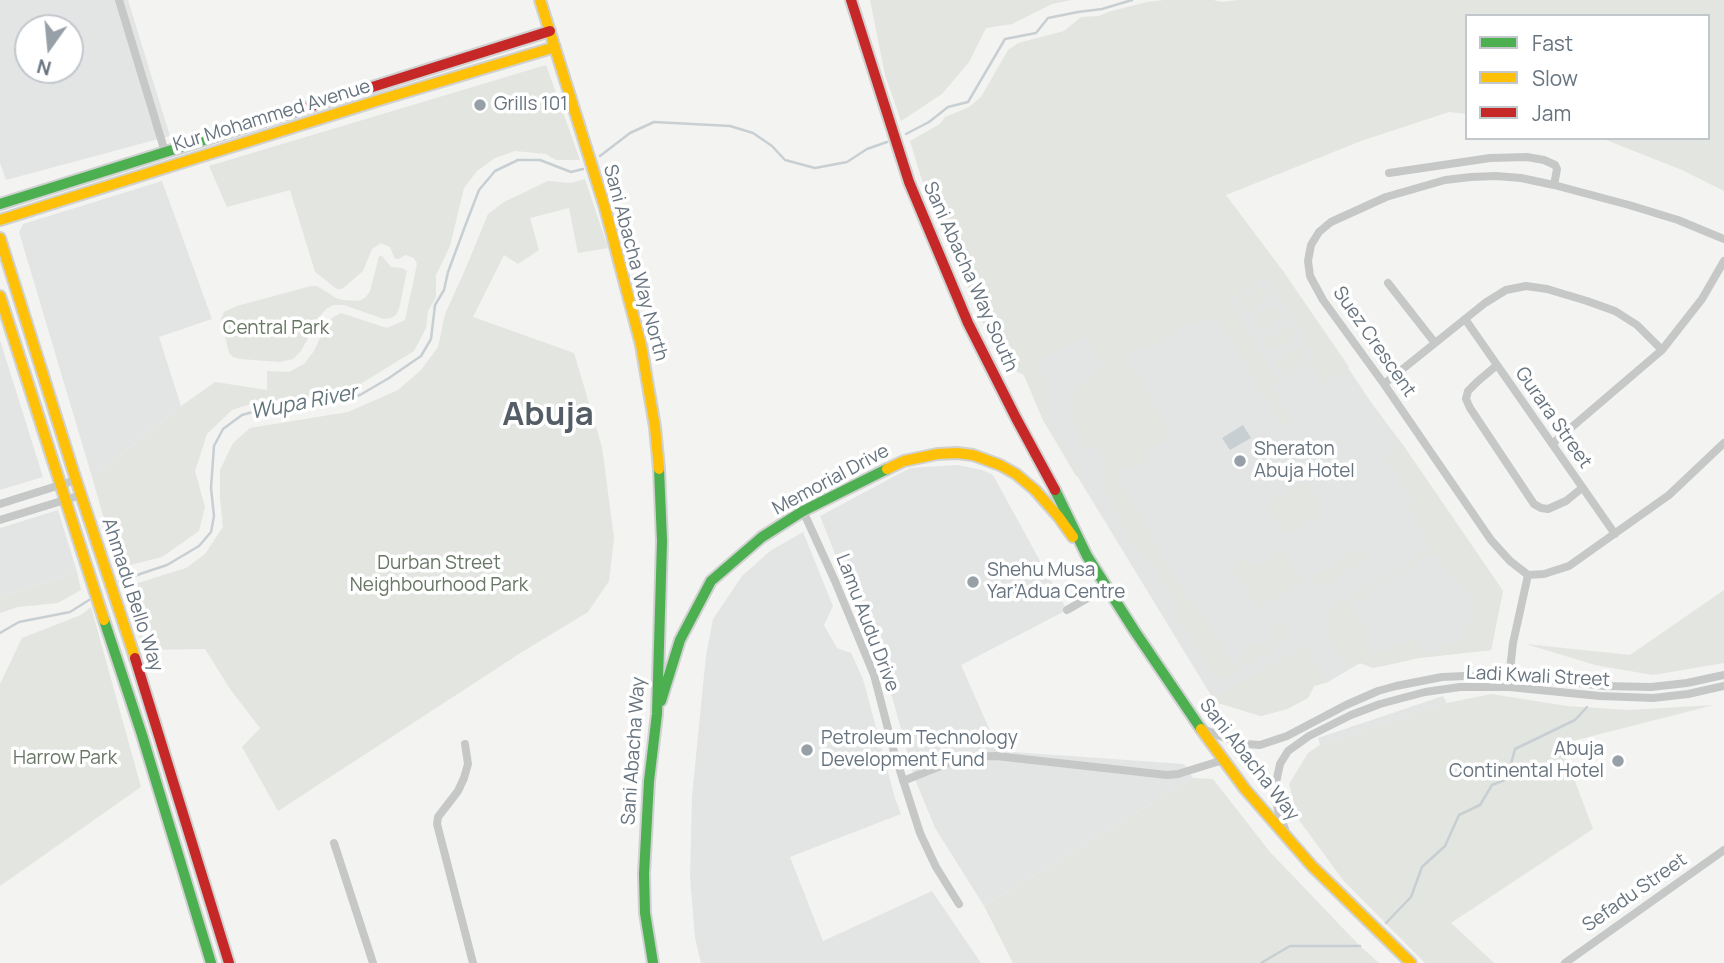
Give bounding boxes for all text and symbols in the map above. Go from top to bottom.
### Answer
north arrow [14,14,84,84]
legend [1465,14,1710,140]
text: Fast [1532,29,1573,57]
text: N [34,53,54,82]
text: Slow [1532,64,1578,92]
street label: Kur Mohammed Avenue [171,75,373,157]
place label: Grills 101 [494,94,568,116]
marker: Grills 101 [472,97,488,113]
text: Jam [1532,99,1571,127]
street label: Sani Abacha Way North [598,162,672,364]
street label: Sani Abacha Way South [918,178,1022,376]
street label: Suez Crescent [1328,283,1420,401]
park label: Central Park [223,318,329,340]
street label: Gurara Street [1510,363,1596,473]
water label: Wupa River [249,380,359,426]
district label: Abuja [502,396,594,436]
place label: Sheraton Abuja Hotel [1254,439,1355,483]
street label: Memorial Drive [769,440,893,520]
marker: Sheraton Abuja Hotel [1232,453,1248,469]
street label: Ahmadu Bello Way [96,515,168,675]
street label: Lamu Audu Drive [830,551,904,695]
park label: Durban Street Neighbourhood Park [350,553,528,597]
place label: Shehu Musa Yar’Adua Centre [987,560,1125,604]
marker: Shehu Musa Yar’Adua Centre [965,574,981,590]
street label: Ladi Kwali Street [1465,662,1611,692]
street label: Sani Abacha Way [617,676,651,826]
street label: Sani Abacha Way [1194,694,1304,826]
place label: Petroleum Technology Development Fund [821,728,1018,772]
place label: Abuja Continental Hotel [1449,739,1604,783]
marker: Petroleum Technology Development Fund [799,742,815,758]
park label: Harrow Park [13,748,117,770]
marker: Abuja Continental Hotel [1610,753,1626,769]
street label: Sefadu Street [1579,849,1691,937]

